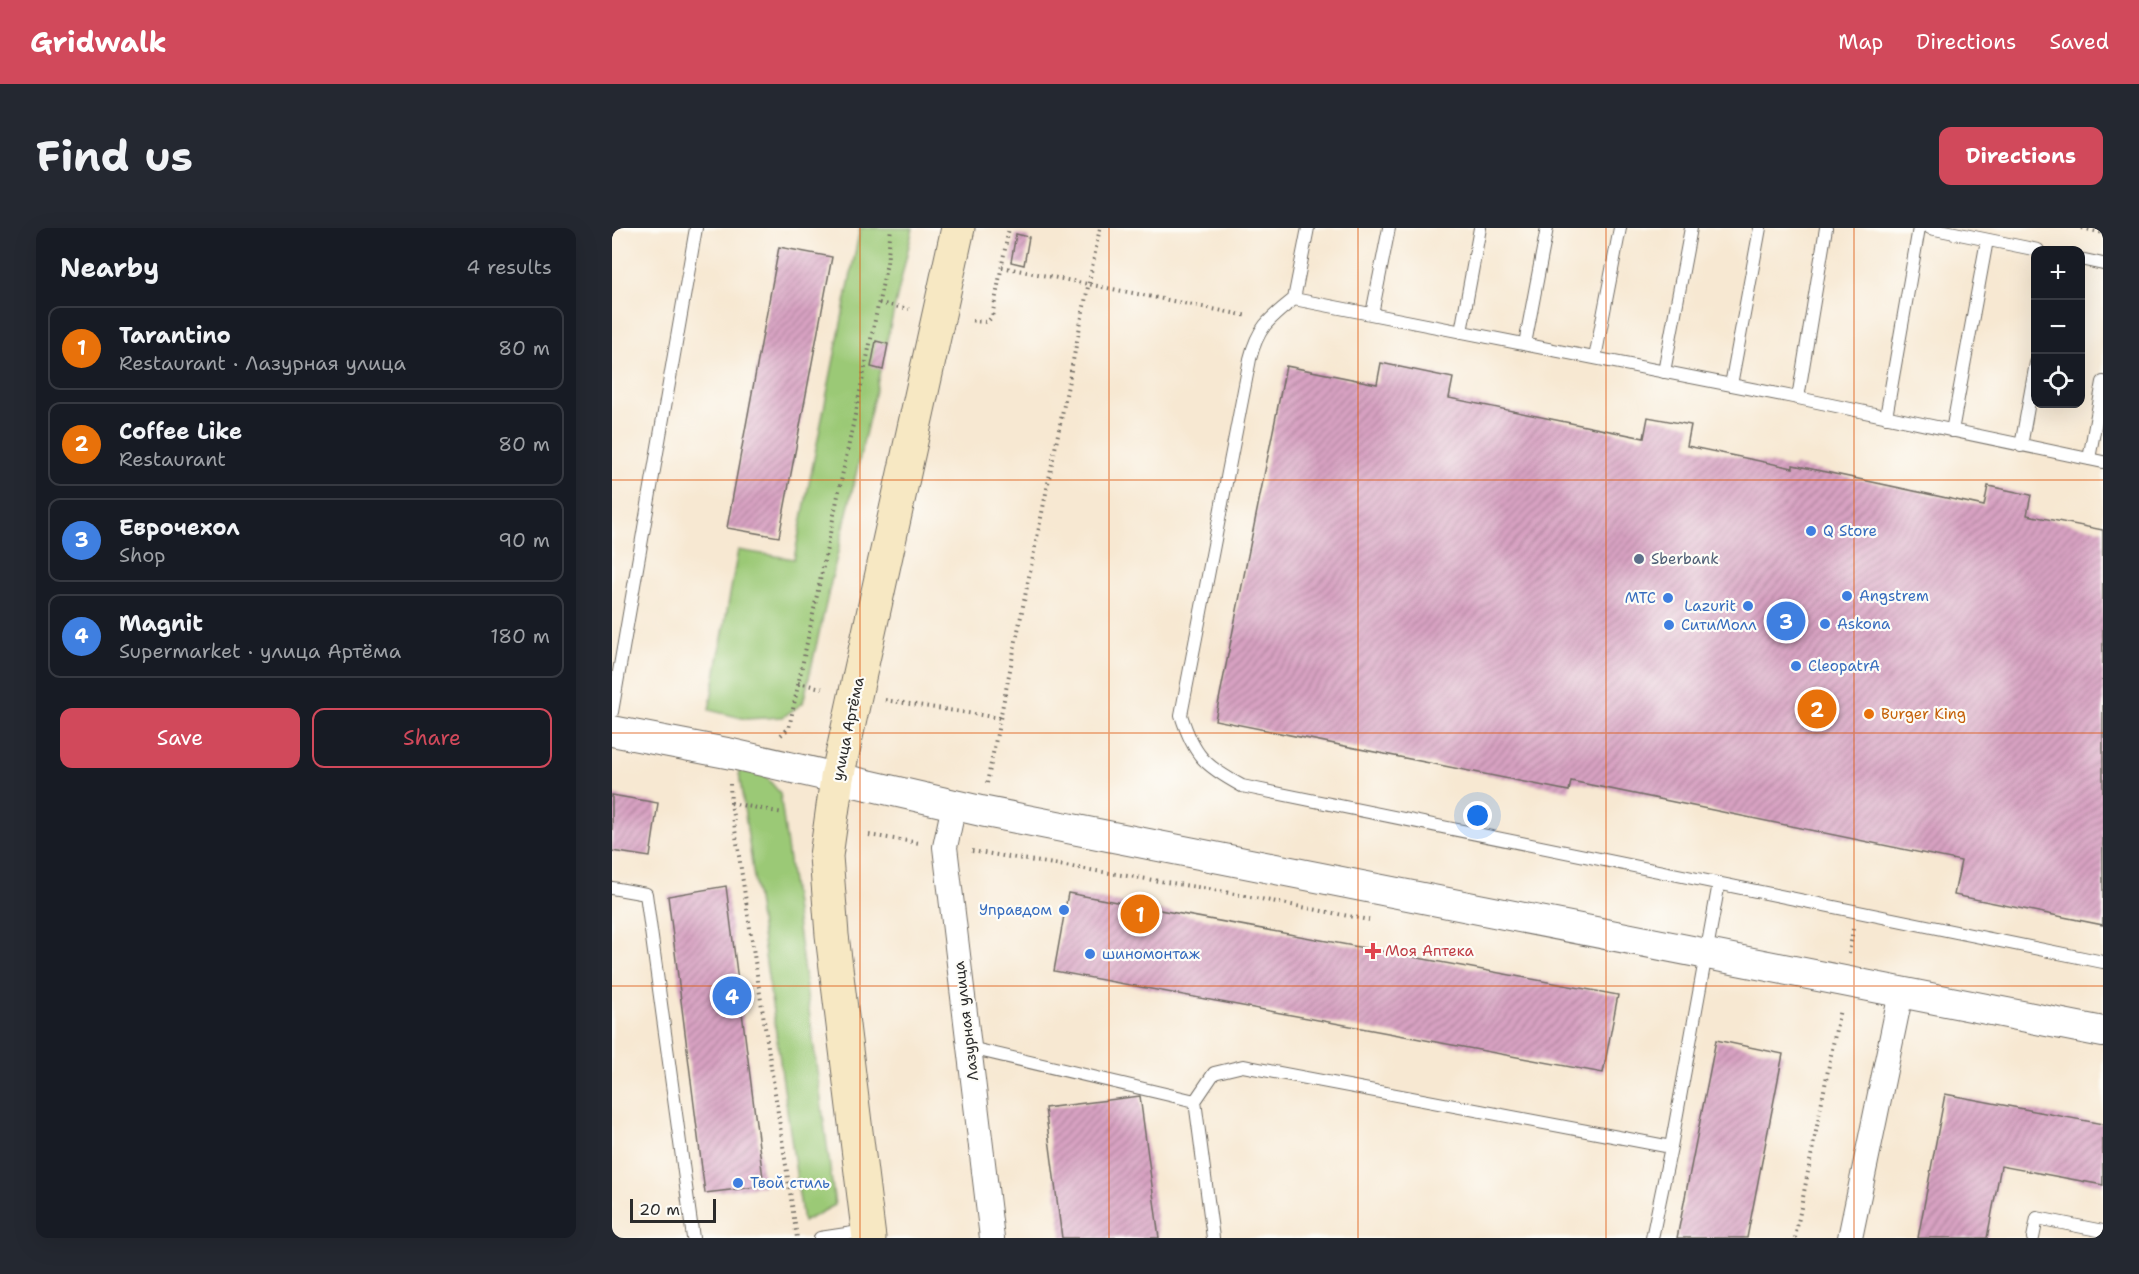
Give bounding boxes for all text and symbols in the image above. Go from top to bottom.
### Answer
text: Gridwalk [30,23,167,61]
text: Map [1838,28,1883,56]
text: Directions [1916,28,2016,56]
text: Saved [2049,28,2109,56]
button: Directions [1939,127,2103,185]
text: Find us [36,128,193,184]
map controls [2031,246,2085,408]
button: + [2031,246,2085,300]
text: Nearby [60,250,159,285]
text: 4 results [466,254,552,280]
button: − [2031,300,2085,354]
text: Tarantino [119,321,231,350]
text: 1 [77,335,86,361]
text: 80 m [498,335,550,361]
text: Restaurant · Лазурная улица [119,350,406,376]
button: locate [2031,354,2085,408]
text: Coffee Like [119,417,242,446]
text: 2 [75,431,89,457]
text: 80 m [498,431,550,457]
text: Restaurant [119,446,226,472]
text: Еврочехол [119,513,240,542]
place label: Q Store [1823,521,1877,541]
marker: Q Store [1804,524,1818,538]
text: 3 [75,527,89,553]
text: 90 m [498,527,550,553]
text: Shop [119,542,166,568]
place label: Sberbank [1651,549,1719,569]
marker: Sberbank [1632,552,1646,566]
place label: Angstrem [1859,586,1929,606]
place label: МТС [1625,588,1656,608]
marker: Angstrem [1840,589,1854,603]
marker: МТС [1661,591,1675,605]
place label: Lazurit [1684,596,1736,616]
pin: 3 [1766,598,1806,644]
marker: Lazurit [1741,599,1755,613]
text: Magnit [119,609,203,638]
place label: Askona [1837,614,1891,634]
place label: СитиМолл [1681,615,1757,635]
marker: Askona [1818,617,1832,631]
marker: СитиМолл [1662,618,1676,632]
text: 4 [75,623,89,649]
text: 180 m [490,623,550,649]
text: Supermarket · улица Артёма [119,638,401,664]
place label: CleopatrA [1808,656,1880,676]
marker: CleopatrA [1789,659,1803,673]
street label: улица Артёма [827,675,869,783]
pin: 2 [1798,686,1836,732]
place label: Burger King [1881,704,1966,724]
marker: Burger King [1862,707,1876,721]
button: Save [60,708,300,768]
button: Share [312,708,552,768]
your location [1463,801,1492,830]
pin: 1 [1120,892,1160,936]
place label: Управдом [979,900,1052,920]
marker: Управдом [1057,903,1071,917]
place label: Моя Аптека [1385,941,1475,961]
place label: шиномонтаж [1102,944,1201,964]
marker: Моя Аптека [1366,944,1380,958]
marker: шиномонтаж [1083,947,1097,961]
street label: Лазурная улица [949,959,983,1082]
pin: 4 [712,974,752,1018]
place label: Твой стиль [750,1173,830,1193]
marker: Твой стиль [731,1176,745,1190]
scale bar [630,1196,716,1224]
text: 20 m [639,1199,680,1220]

